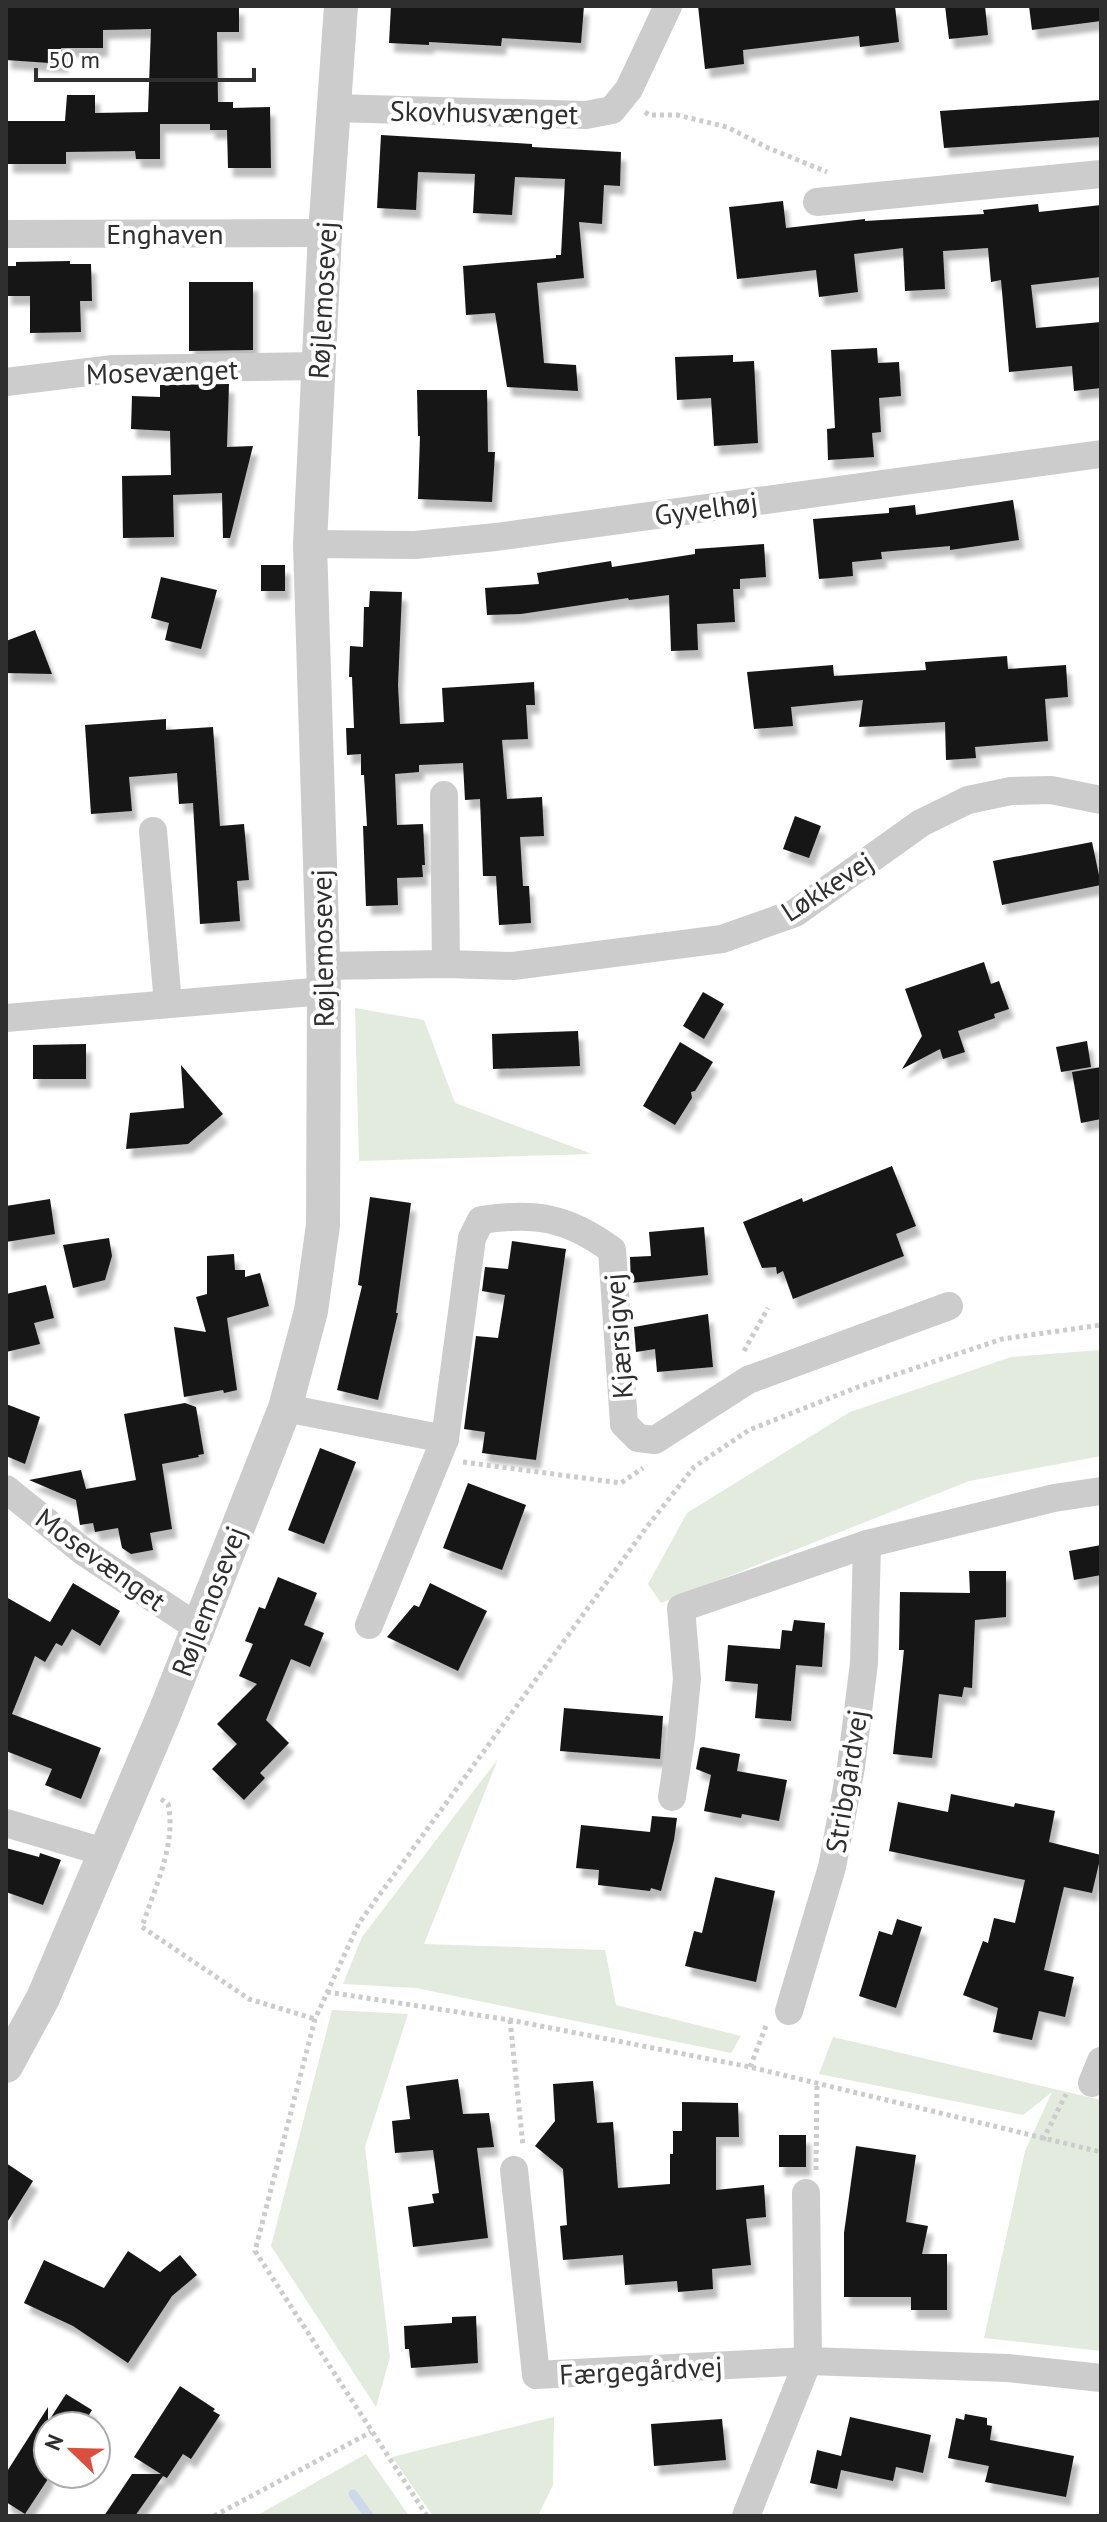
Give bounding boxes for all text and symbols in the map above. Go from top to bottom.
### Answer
scale bar [36,32,254,82]
text: 50 m [48,44,100,75]
street label: Skovhusvænget [390,92,579,132]
street label: Enghaven [106,215,224,252]
street label: Røjlemosevej [299,220,345,380]
street label: Mosevænget [85,350,239,392]
street label: Gyvelhøj [652,482,760,534]
street label: Løkkevej [774,842,880,930]
street label: Røjlemosevej [302,869,342,1027]
street label: Kjærsigvej [595,1272,641,1400]
street label: Mosevænget [28,1499,174,1619]
street label: Røjlemosevej [162,1521,254,1681]
street label: Stribgårdvej [816,1707,876,1855]
street label: Færgegårdvej [558,2347,724,2393]
north arrow [32,2410,112,2490]
text: N [38,2430,69,2454]

